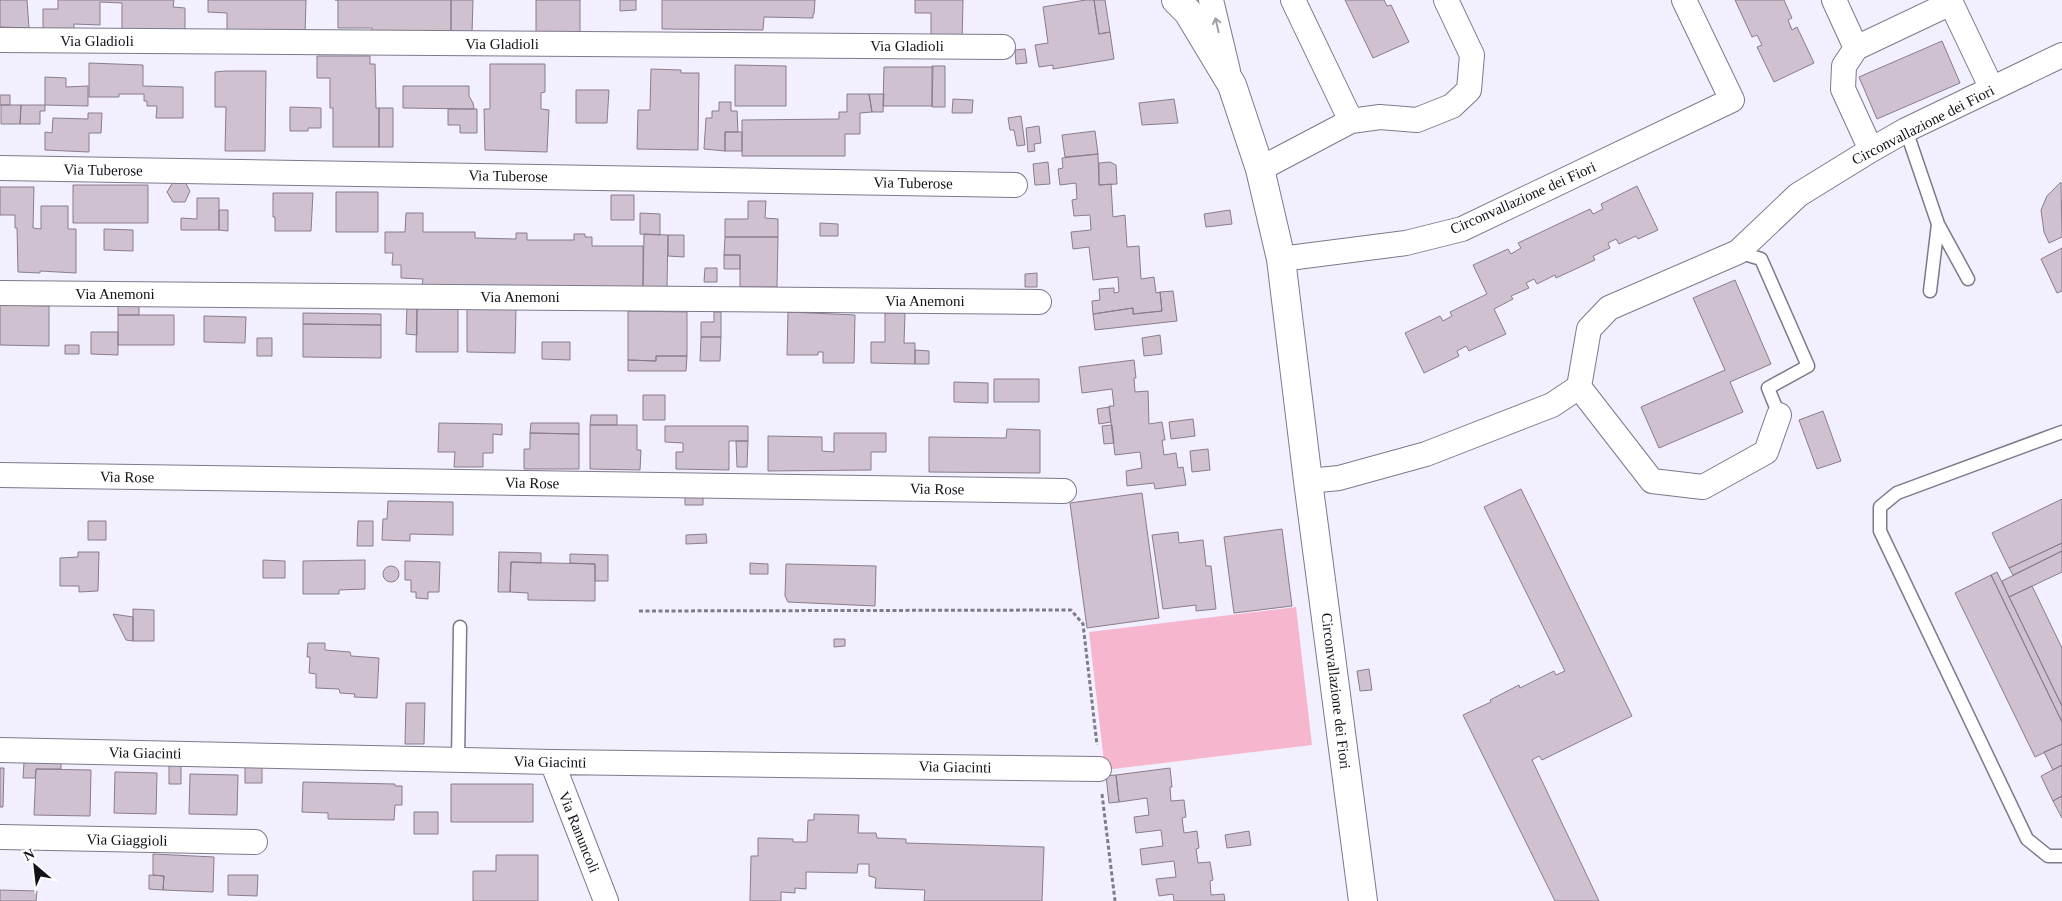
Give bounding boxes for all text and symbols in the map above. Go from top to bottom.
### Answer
one-way arrow [1212,18,1221,34]
street label: Via Gladioli [60,33,134,49]
street label: Via Gladioli [465,36,539,52]
street label: Via Gladioli [870,38,944,54]
street label: Circonvallazione dei Fiori [1849,82,1997,168]
street label: Circonvallazione dei Fiori [1448,159,1598,237]
street label: Via Tuberose [63,161,143,179]
street label: Via Tuberose [468,167,548,185]
street label: Via Tuberose [873,174,953,192]
street label: Via Anemoni [75,286,155,302]
street label: Via Anemoni [480,289,560,305]
street label: Via Anemoni [885,293,965,309]
street label: Via Rose [100,469,155,485]
street label: Via Rose [505,475,560,491]
street label: Via Rose [910,481,965,497]
street label: Circonvallazione dei Fiori [1318,612,1354,770]
street label: Via Giacinti [108,744,182,762]
street label: Via Giacinti [513,753,587,771]
street label: Via Giacinti [918,758,992,776]
street label: Via Ranuncoli [555,789,603,875]
street label: Via Giaggioli [86,831,168,849]
north arrow [10,841,60,891]
text: N [21,846,37,864]

